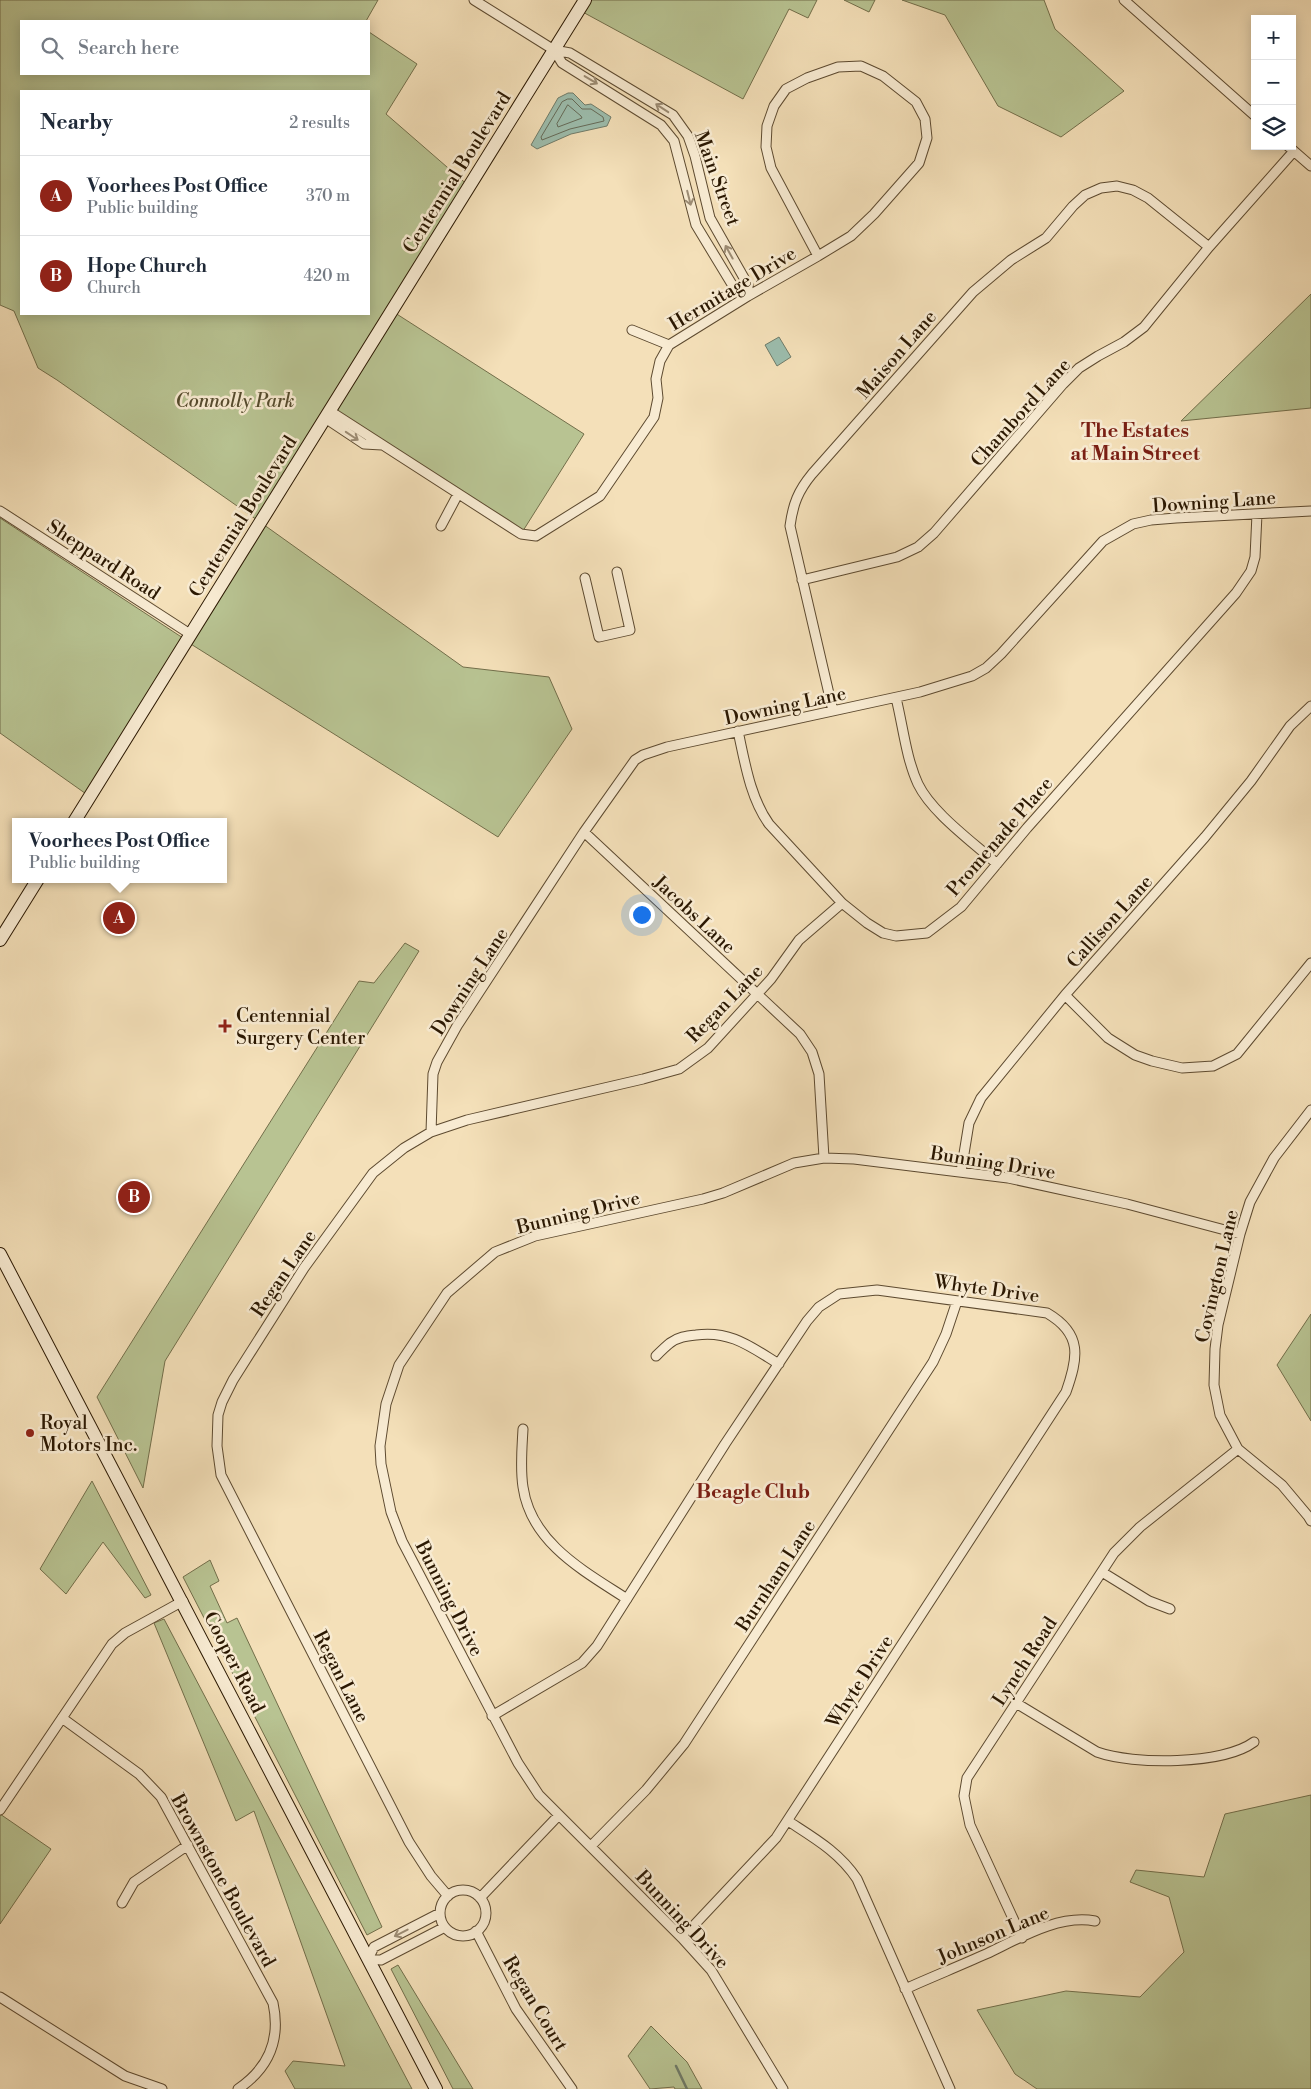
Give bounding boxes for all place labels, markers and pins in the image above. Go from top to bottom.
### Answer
pin: A [103,899,135,937]
place label: Centennial Surgery Center [236,1004,365,1050]
marker: Centennial Surgery Center [218,1019,232,1033]
pin: B [118,1178,150,1216]
place label: Royal Motors Inc. [40,1411,137,1457]
marker: Royal Motors Inc. [24,1427,36,1439]

